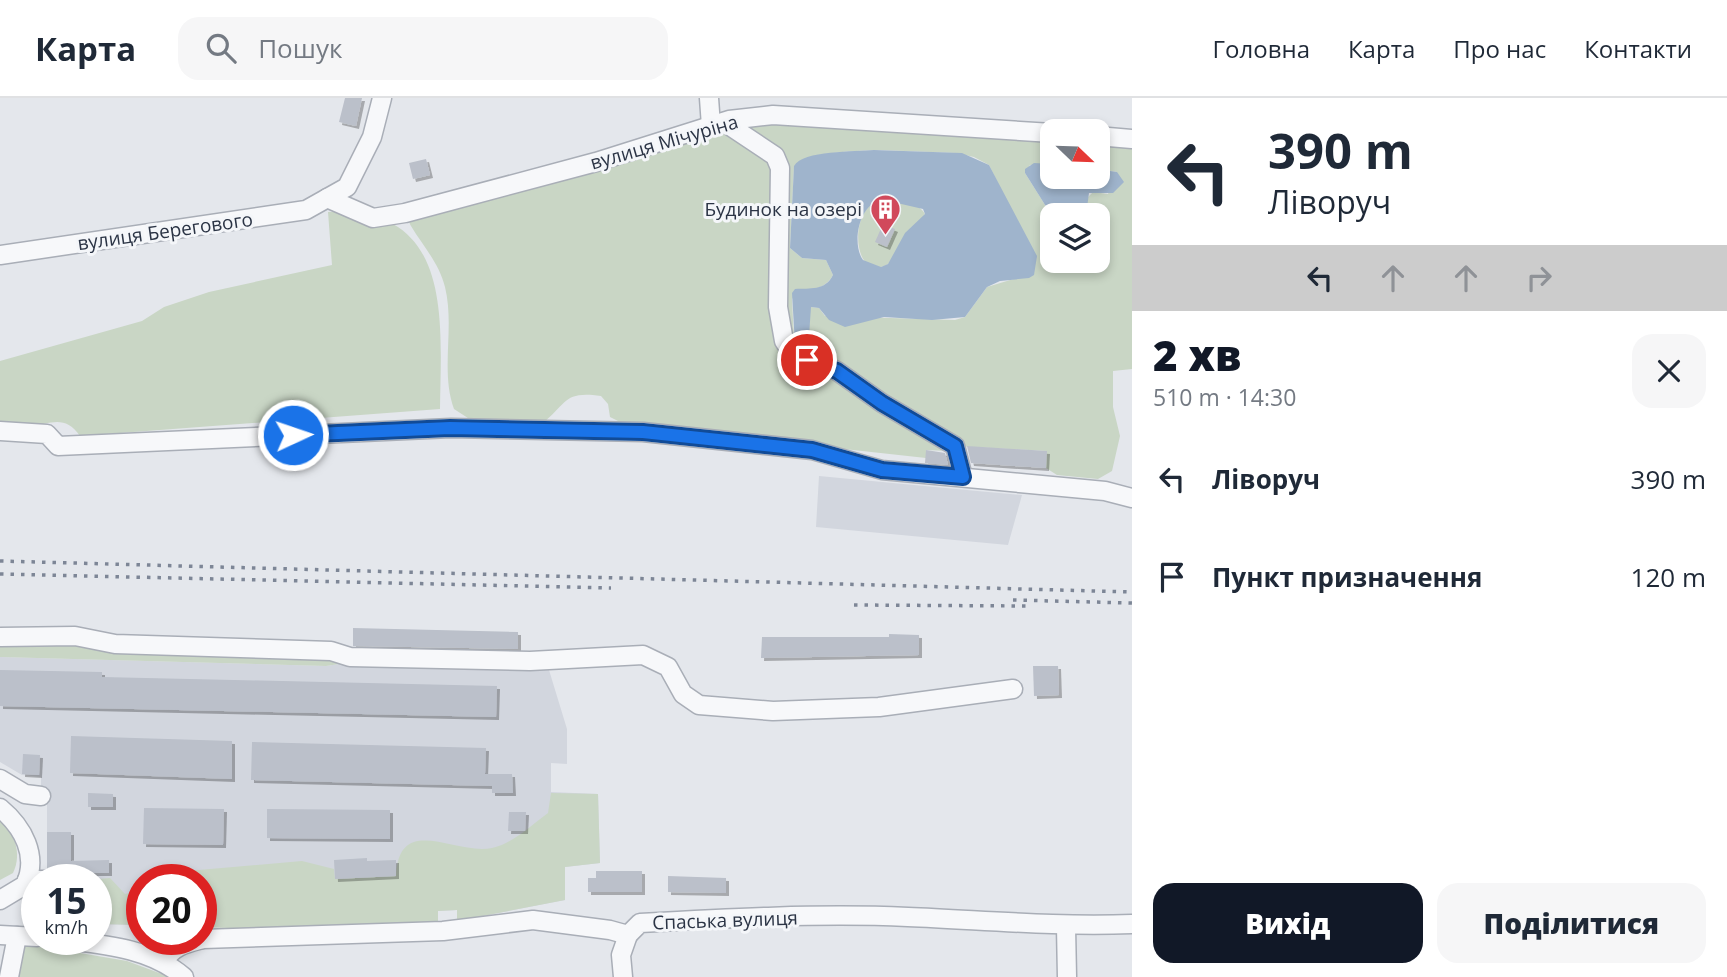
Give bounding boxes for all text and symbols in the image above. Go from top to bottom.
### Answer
search box [178,17,668,80]
text: Карта [35,26,136,71]
icon: search [202,29,240,67]
text: Пошук [258,30,342,66]
text: Головна [1213,32,1310,65]
text: Карта [1348,32,1415,65]
text: Про нас [1453,32,1546,65]
text: Контакти [1584,32,1692,65]
street label: вулиця Мічуріна [587,108,741,176]
text: 390 m [1268,117,1413,183]
north arrow [1040,119,1110,189]
map controls [1040,119,1110,273]
icon: left [1153,126,1244,217]
text: Ліворуч [1268,180,1391,223]
building icon: Будинок на озері [868,192,902,236]
place label: Будинок на озері [704,196,862,222]
button: layers [1040,203,1110,273]
street label: вулиця Берегового [76,206,254,256]
icon: left [1301,259,1339,297]
icon: ahead [1374,259,1412,297]
icon: ahead [1447,259,1485,297]
icon: right [1520,259,1558,297]
text: 2 хв [1153,326,1241,383]
pin [777,330,837,390]
button: close [1632,334,1706,408]
icon: arrive [788,341,826,379]
text: 510 m · 14:30 [1153,381,1296,413]
position arrow [256,398,330,472]
icon: left [1153,460,1191,498]
text: Ліворуч [1212,461,1320,497]
text: 390 m [1631,461,1706,497]
icon: arrive [1153,558,1191,596]
text: Пункт призначення [1212,559,1482,595]
text: 120 m [1631,559,1706,595]
speed limit sign: 20 [126,864,217,955]
text: 15 [46,877,87,924]
button: Вихід [1153,883,1423,963]
button: Поділитися [1437,883,1706,963]
street label: Спаська вулиця [652,904,798,936]
text: km/h [45,915,88,939]

